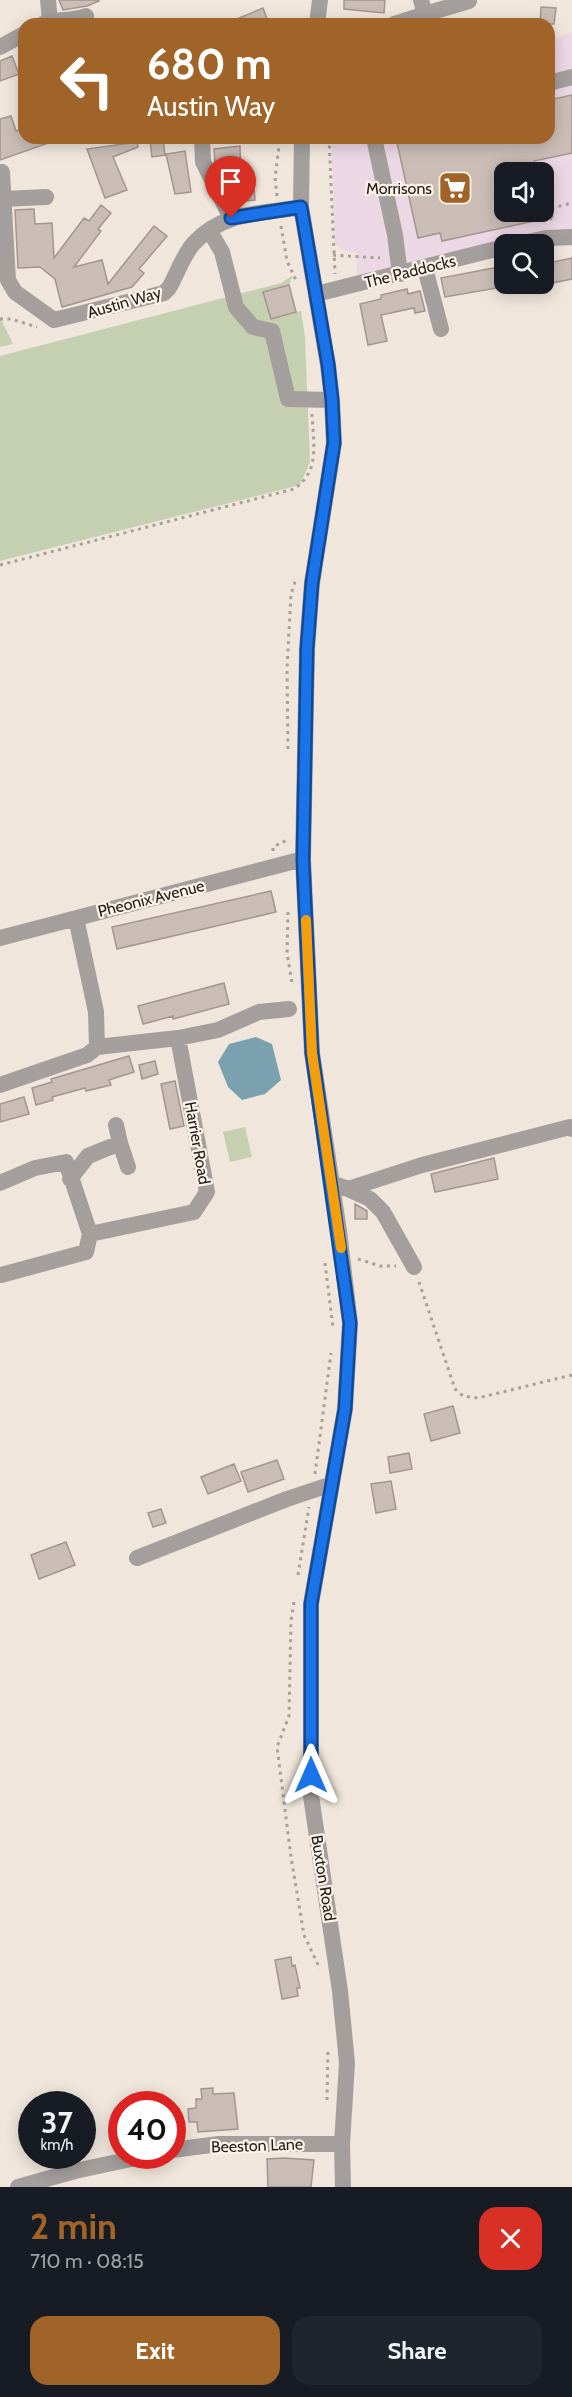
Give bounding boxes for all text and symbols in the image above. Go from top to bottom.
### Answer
text: 680 m [147,38,272,90]
icon: left [48,42,126,120]
text: Austin Way [147,90,275,123]
pin [205,156,256,218]
map controls [494,162,554,294]
button: sound [494,162,554,222]
icon: arrive [214,165,247,198]
supermarket icon: Morrisons [437,170,473,206]
place label: Morrisons [366,179,432,198]
button: search [494,234,554,294]
street label: The Paddocks [363,251,458,292]
street label: Austin Way [85,283,163,322]
street label: Pheonix Avenue [96,876,206,921]
street label: Harrier Road [181,1100,214,1186]
position arrow [279,1743,343,1807]
street label: Buxton Road [307,1834,340,1922]
speed limit sign: 40 [108,2091,186,2169]
text: 37 [41,2104,73,2141]
street label: Beeston Lane [211,2134,303,2157]
text: km/h [41,2136,73,2154]
text: 2 min [30,2204,117,2248]
button: close [479,2207,542,2270]
text: 710 m · 08:15 [30,2249,144,2273]
button: Exit [30,2316,280,2385]
button: Share [292,2316,542,2385]

